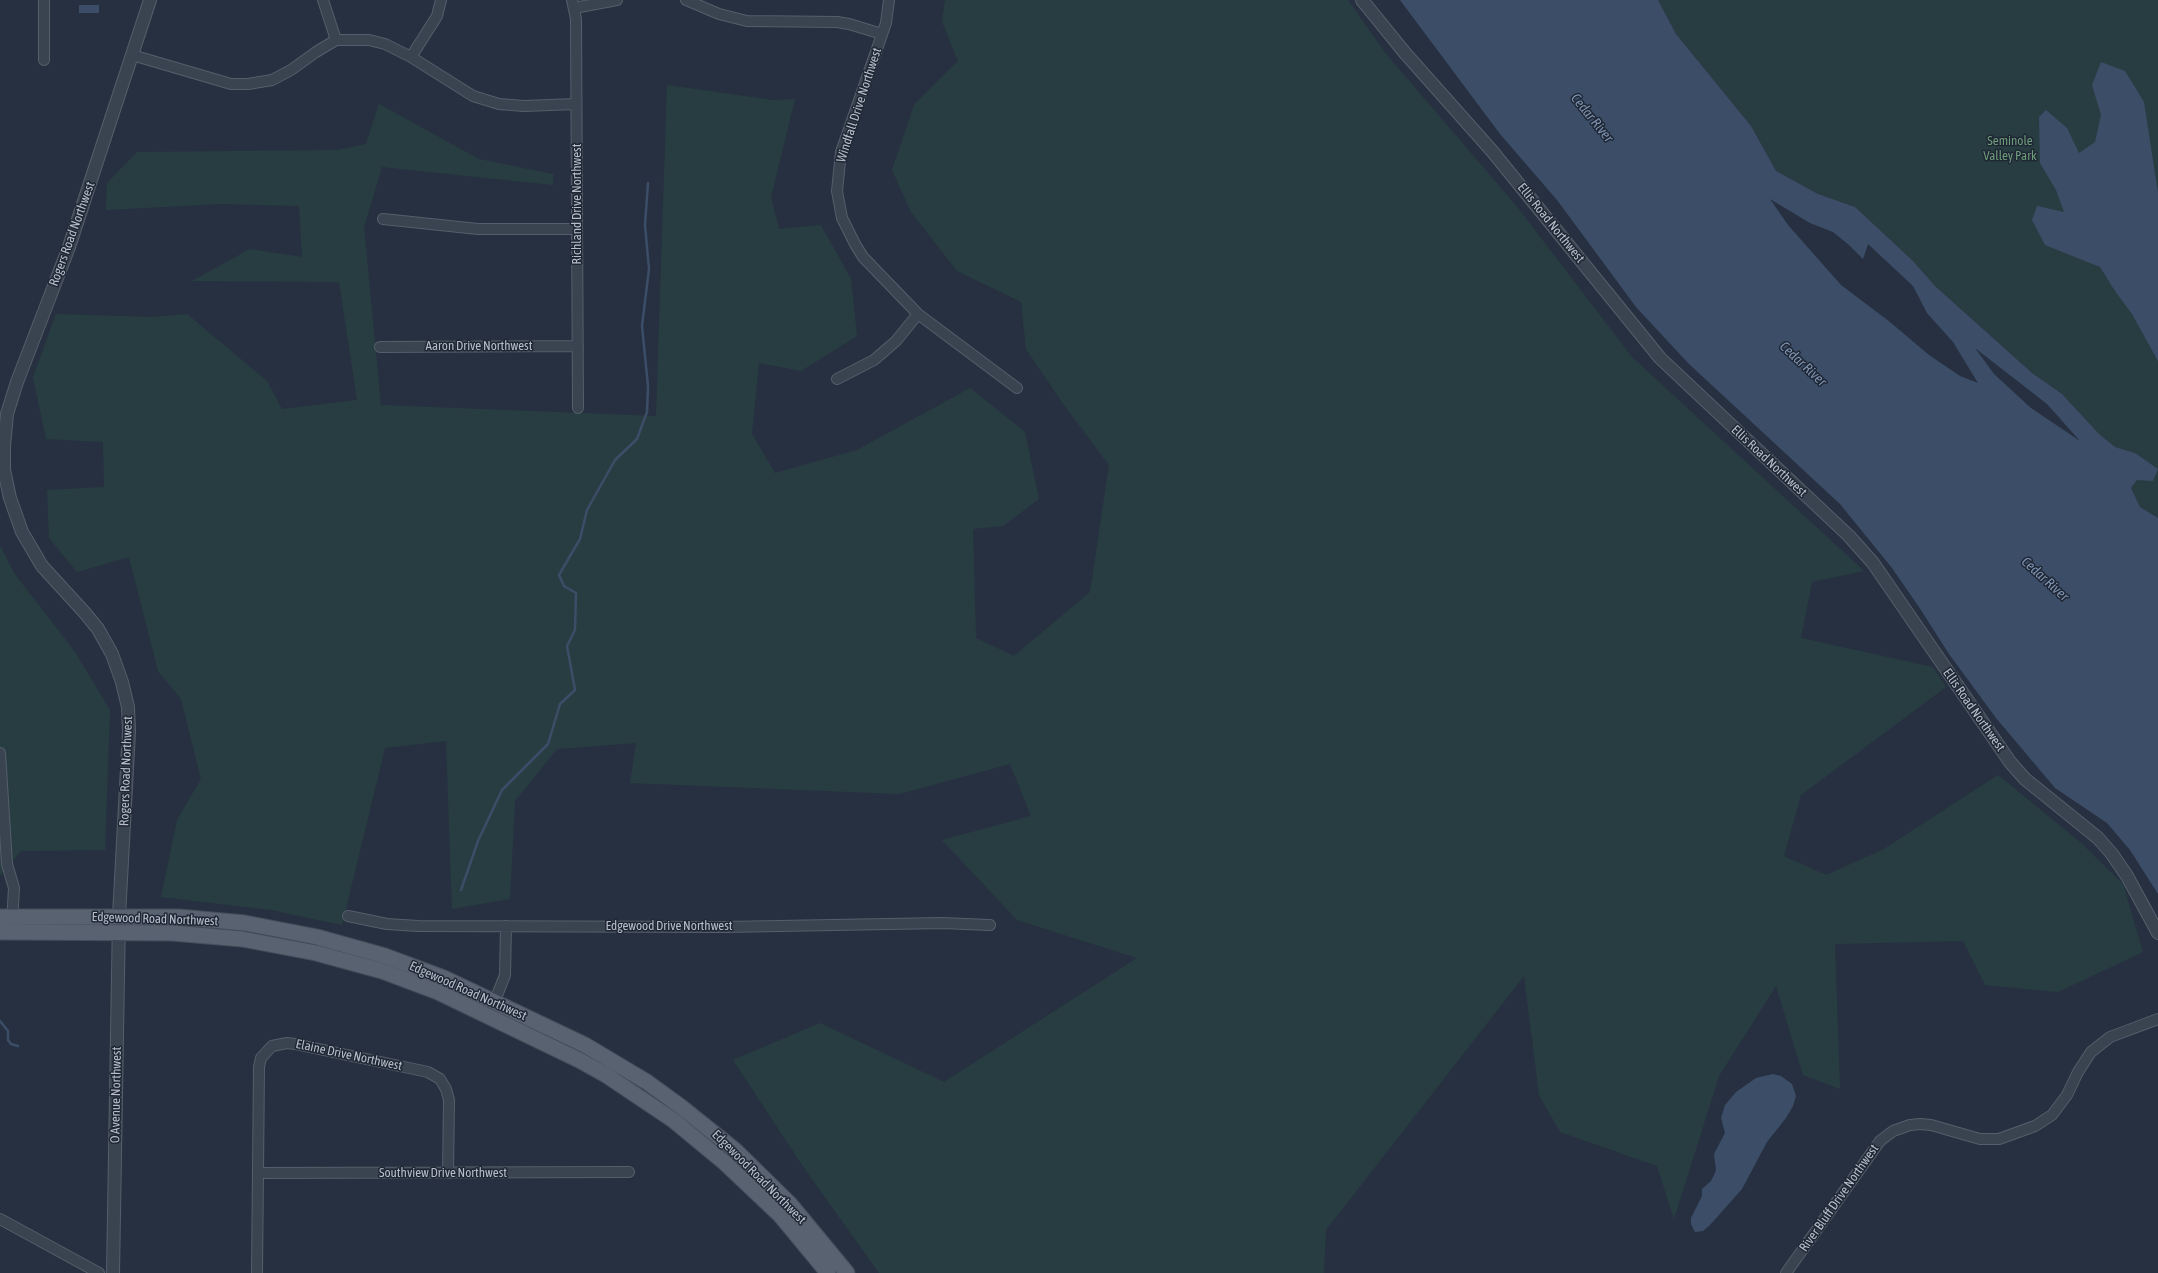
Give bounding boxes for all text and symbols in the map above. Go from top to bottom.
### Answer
street label: Windfall Drive Northwest [833,46,885,164]
water label: Cedar River [1567,90,1617,146]
park label: Seminole Valley Park [1983,133,2037,164]
street label: Richland Drive Northwest [569,144,585,264]
street label: Rogers Road Northwest [46,180,98,288]
street label: Ellis Road Northwest [1514,180,1588,266]
street label: Aaron Drive Northwest [426,338,532,354]
water label: Cedar River [1776,338,1830,390]
street label: Ellis Road Northwest [1728,422,1810,500]
water label: Cedar River [2018,553,2072,605]
street label: Ellis Road Northwest [1940,665,2008,755]
street label: Rogers Road Northwest [116,716,136,826]
street label: Edgewood Road Northwest [91,909,219,929]
street label: Edgewood Drive Northwest [605,918,733,934]
street label: Edgewood Road Northwest [407,958,529,1024]
street label: Elaine Drive Northwest [294,1036,404,1074]
street label: O Avenue Northwest [107,1047,125,1143]
street label: Edgewood Road Northwest [709,1127,809,1227]
street label: River Bluff Drive Northwest [1796,1141,1882,1255]
street label: Southview Drive Northwest [379,1165,507,1181]

